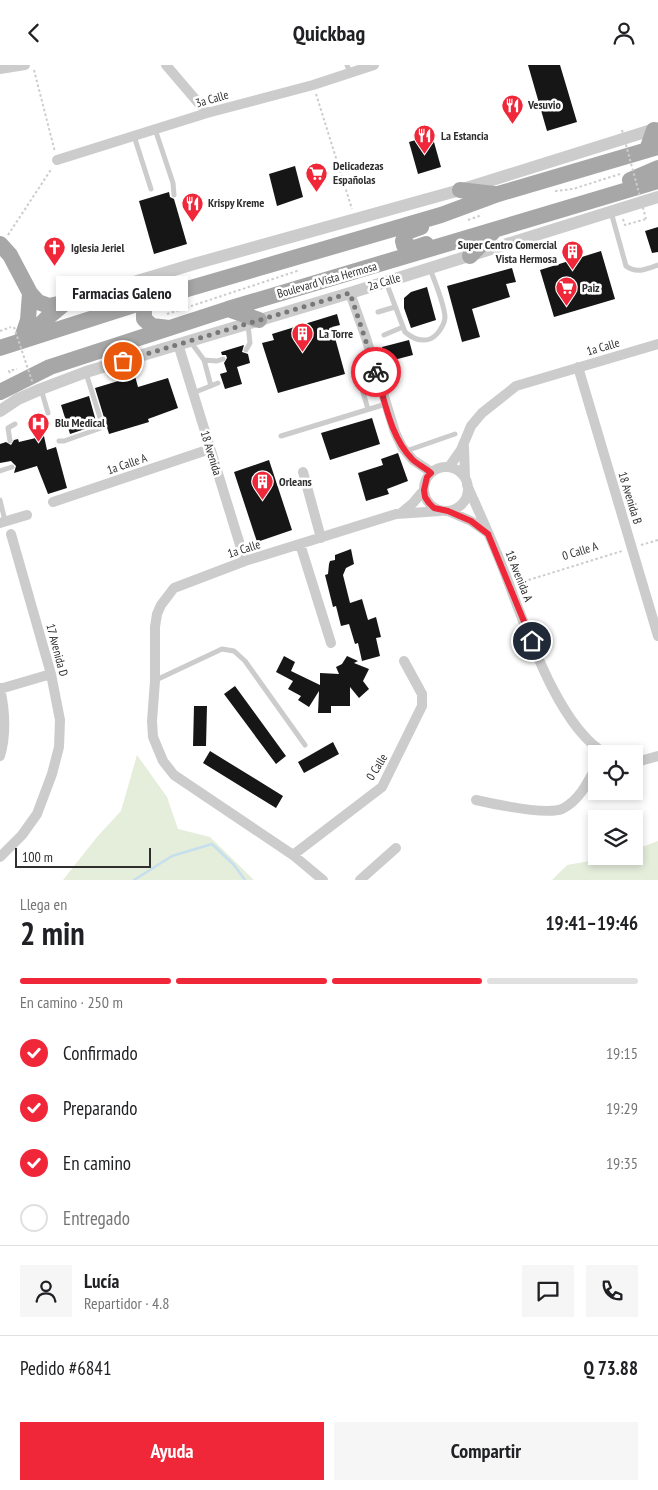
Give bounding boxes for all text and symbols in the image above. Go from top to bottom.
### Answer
icon: back [20,19,48,47]
text: Quickbag [293,19,365,47]
icon: person [610,19,638,47]
street label: 3a Calle [194,87,230,110]
restaurant icon: Vesuvio [500,93,524,124]
place label: Vesuvio [527,97,561,112]
restaurant icon: La Estancia [413,124,437,155]
place label: La Estancia [441,128,489,143]
place label: Delicadezas Españolas [333,158,384,187]
supermarket icon: Delicadezas Españolas [305,161,329,192]
restaurant icon: Krispy Kreme [180,191,204,222]
place label: Krispy Kreme [208,195,264,210]
church icon: Iglesia Jeriel [43,236,67,267]
place label: Super Centro Comercial Vista Hermosa [458,237,557,266]
place label: Iglesia Jeriel [71,240,124,255]
building icon: Super Centro Comercial Vista Hermosa [561,240,585,271]
street label: Boulevard Vista Hermosa [275,258,379,301]
street label: 2a Calle [366,269,402,294]
callout: Farmacias Galeno [57,276,189,311]
supermarket icon: Paiz [554,276,578,307]
place label: Paiz [582,280,600,295]
text: Farmacias Galeno [72,283,172,303]
building icon: La Torre [291,322,315,353]
place label: La Torre [319,326,353,341]
street label: 1a Calle [585,335,621,358]
pin [102,340,144,382]
icon: bag [109,347,137,375]
courier [351,347,401,397]
icon: bike [362,358,390,386]
hospital icon: Blu Medical [27,411,51,442]
place label: Blu Medical [55,415,105,430]
street label: 18 Avenida [198,429,225,477]
street label: 1a Calle A [105,450,149,477]
building icon: Orleans [251,470,275,501]
street label: 18 Avenida B [615,470,646,526]
place label: Orleans [279,474,312,489]
street label: 1a Calle [226,536,262,561]
street label: 0 Calle A [560,538,600,563]
street label: 18 Avenida A [502,548,537,604]
pin [511,620,553,662]
street label: 17 Avenida D [43,622,72,678]
icon: home [518,627,546,655]
map controls [588,745,643,865]
button: locate [588,745,643,800]
street label: 0 Calle [363,751,391,783]
button: layers [588,810,643,865]
scale bar [15,845,151,868]
text: 100 m [22,848,53,866]
text: Llega en [20,894,67,914]
text: 19:41–19:46 [545,911,638,935]
text: 2 min [20,912,85,954]
text: En camino · 250 m [20,992,123,1012]
icon: check [20,1039,48,1067]
text: Confirmado [63,1041,138,1065]
text: 19:15 [606,1043,638,1063]
icon: check [20,1094,48,1122]
text: Preparando [63,1096,138,1120]
text: 19:29 [606,1098,638,1118]
icon: check [20,1149,48,1177]
text: En camino [63,1151,131,1175]
text: 19:35 [606,1153,638,1173]
text: Entregado [63,1206,130,1230]
button: person [20,1265,72,1317]
button: chat [522,1265,574,1317]
button: phone [586,1265,638,1317]
text: Lucía [84,1269,119,1293]
text: Repartidor · 4.8 [84,1293,169,1313]
text: Pedido #6841 [20,1356,111,1380]
text: Q 73.88 [583,1356,638,1380]
button: Ayuda [20,1422,324,1480]
button: Compartir [334,1422,638,1480]

